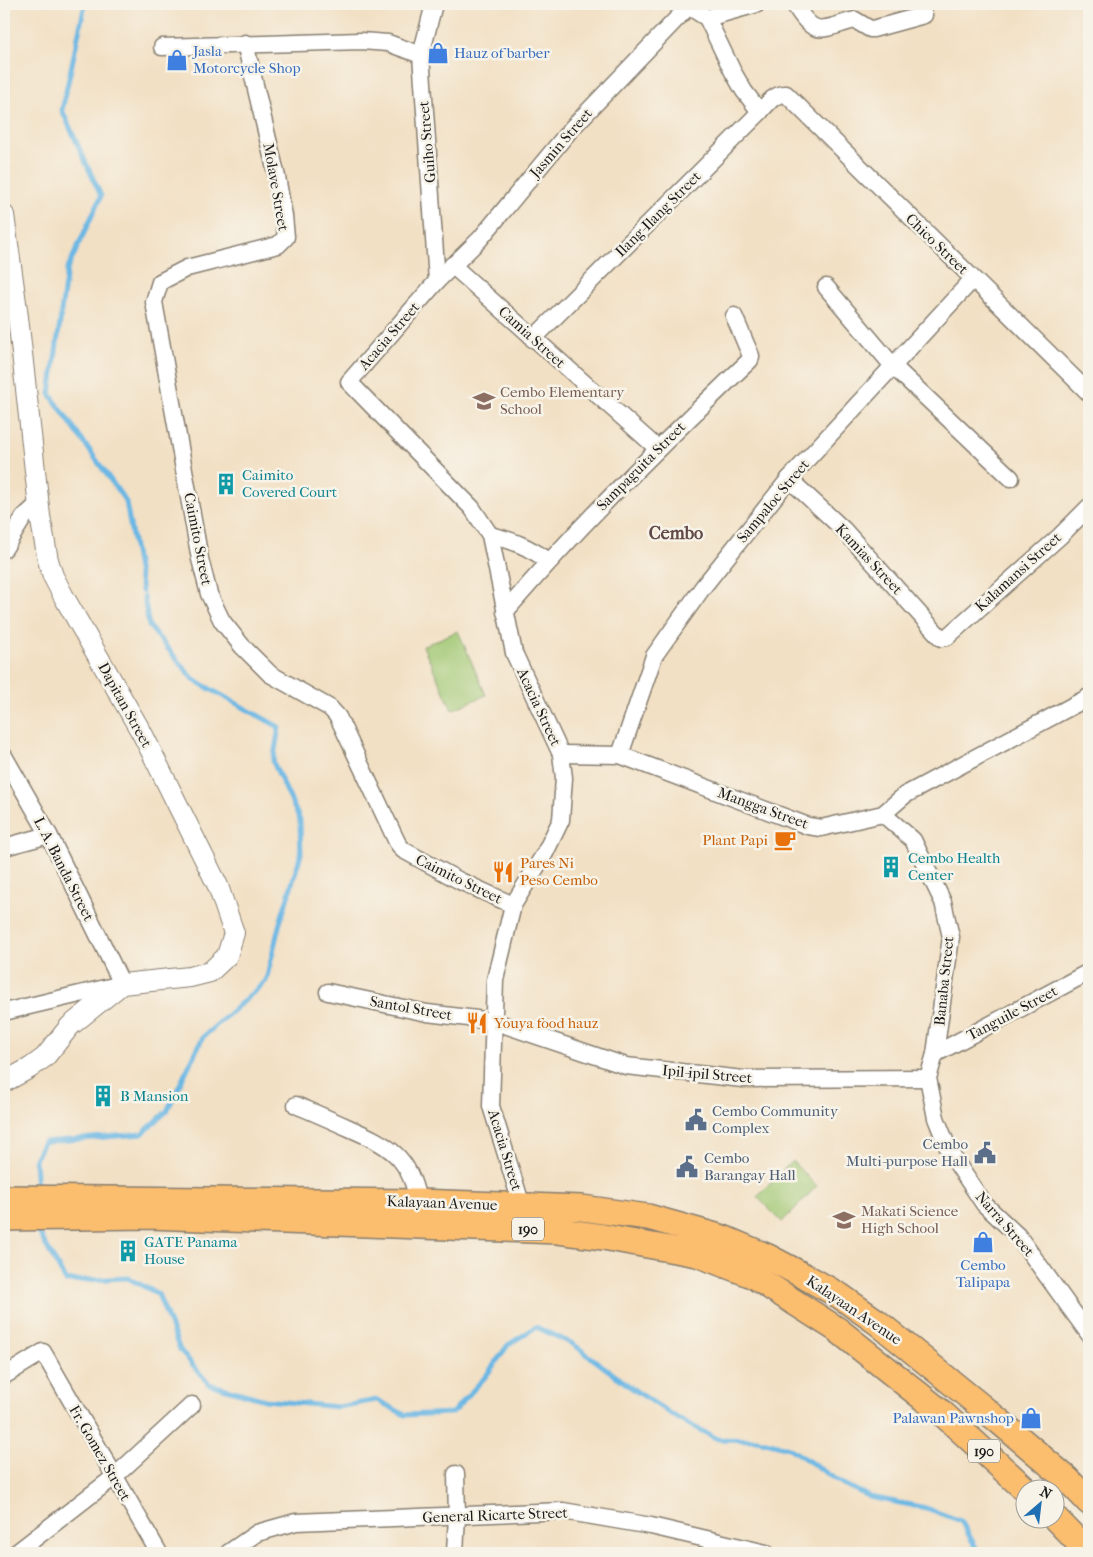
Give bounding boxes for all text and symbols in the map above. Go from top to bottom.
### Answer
shop icon: Hauz of barber [425,40,451,66]
place label: Jasla Motorcycle Shop [192,42,301,77]
place label: Hauz of barber [454,44,550,62]
shop icon: Jasla Motorcycle Shop [164,47,190,73]
street label: Guiho Street [414,100,440,184]
street label: Jasmin Street [525,104,596,182]
street label: Molave Street [259,141,293,233]
street label: Ilang-Ilang Street [611,167,705,261]
street label: Chico Street [902,210,972,279]
street label: Acacia Street [354,298,424,374]
street label: Camia Street [495,302,570,372]
place label: Cembo Elementary School [500,383,625,418]
school or university icon: Cembo Elementary School [471,388,497,414]
street label: Sampaguita Street [593,417,690,514]
street label: Sampaloc Street [733,455,814,546]
place label: Caimito Covered Court [242,466,338,501]
building icon: Caimito Covered Court [213,471,239,497]
street label: Caimito Street [180,491,216,588]
street label: Kamias Street [832,520,907,599]
district label: Cembo [649,523,703,544]
street label: Kalamansi Street [971,528,1065,615]
street label: Dapitan Street [94,659,156,751]
street label: Acacia Street [513,664,565,749]
street label: Mangga Street [715,783,811,833]
street label: L. A. Banda Street [30,814,98,925]
cafe icon: Plant Papi [772,827,798,853]
place label: Plant Papi [702,831,769,849]
place label: Cembo Health Center [908,849,1001,884]
street label: Caimito Street [413,850,506,908]
place label: Pares Ni Peso Cembo [520,854,598,889]
building icon: Cembo Health Center [878,854,904,880]
restaurant icon: Pares Ni Peso Cembo [490,859,516,885]
street label: Banaba Street [930,935,958,1027]
street label: Tanguile Street [964,981,1061,1044]
street label: Santol Street [369,992,454,1024]
restaurant icon: Youya food hauz [464,1010,490,1036]
place label: Youya food hauz [493,1014,599,1032]
street label: Ipil-ipil Street [661,1061,753,1087]
building icon: B Mansion [90,1083,116,1109]
place label: B Mansion [120,1087,189,1105]
place label: Cembo Community Complex [712,1102,839,1137]
street label: Acacia Street [484,1106,526,1193]
public building icon: Cembo Community Complex [683,1107,709,1133]
place label: Cembo Multi-purpose Hall [846,1135,968,1170]
public building icon: Cembo Multi-purpose Hall [972,1140,998,1166]
place label: Cembo Barangay Hall [704,1149,796,1184]
public building icon: Cembo Barangay Hall [674,1154,700,1180]
street label: Narra Street [972,1188,1039,1261]
street label: Kalayaan Avenue [386,1192,498,1214]
place label: Makati Science High School [861,1202,959,1237]
school or university icon: Makati Science High School [831,1207,857,1233]
road number: 190 [512,1218,544,1240]
shop icon: Cembo Talipapa [970,1229,996,1255]
place label: GATE Panama House [144,1233,238,1268]
building icon: GATE Panama House [115,1238,141,1264]
place label: Cembo Talipapa [956,1256,1011,1291]
street label: Kalayaan Avenue [803,1272,905,1349]
street label: Fr. Gomez Street [65,1402,135,1505]
shop icon: Palawan Pawnshop [1018,1405,1044,1431]
place label: Palawan Pawnshop [892,1409,1014,1427]
road number: 190 [968,1440,1000,1462]
north arrow [1016,1480,1066,1530]
text: N [1037,1483,1055,1503]
street label: General Ricarte Street [422,1503,569,1527]

